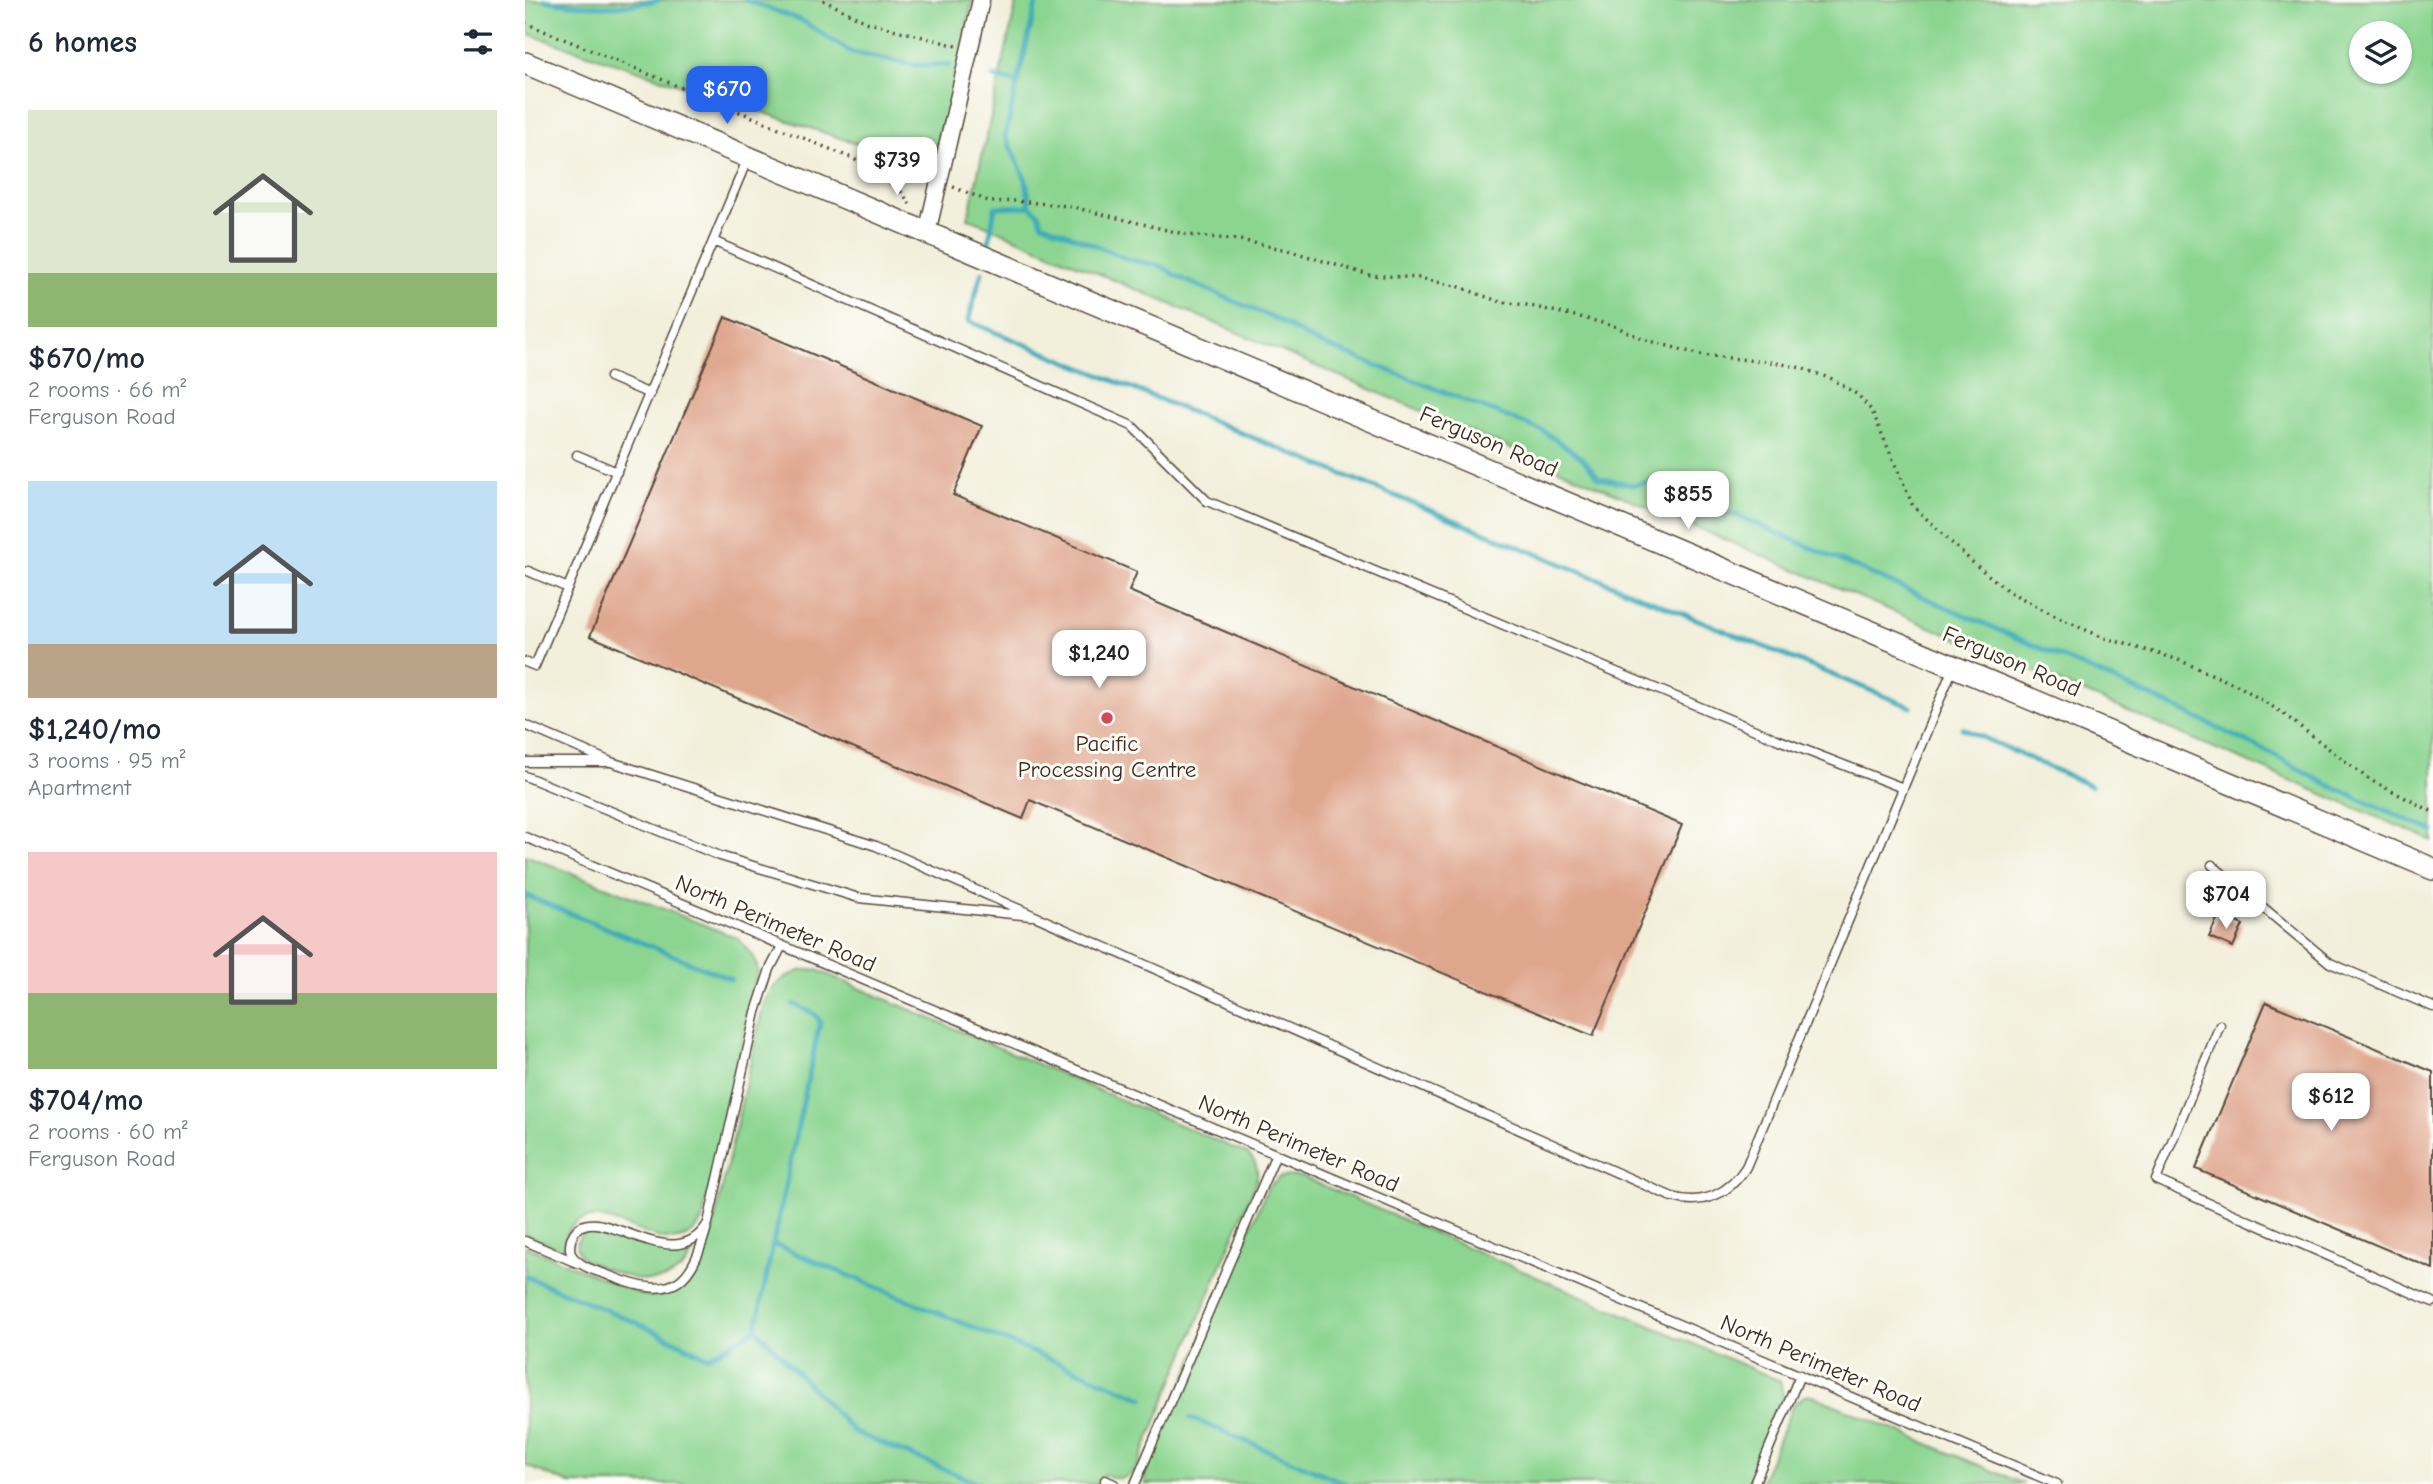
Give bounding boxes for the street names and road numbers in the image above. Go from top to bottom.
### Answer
street label: Ferguson Road [1416,400,1562,483]
street label: Ferguson Road [1939,620,2085,703]
street label: North Perimeter Road [671,869,880,978]
street label: North Perimeter Road [1194,1089,1403,1198]
street label: North Perimeter Road [1716,1309,1925,1418]

